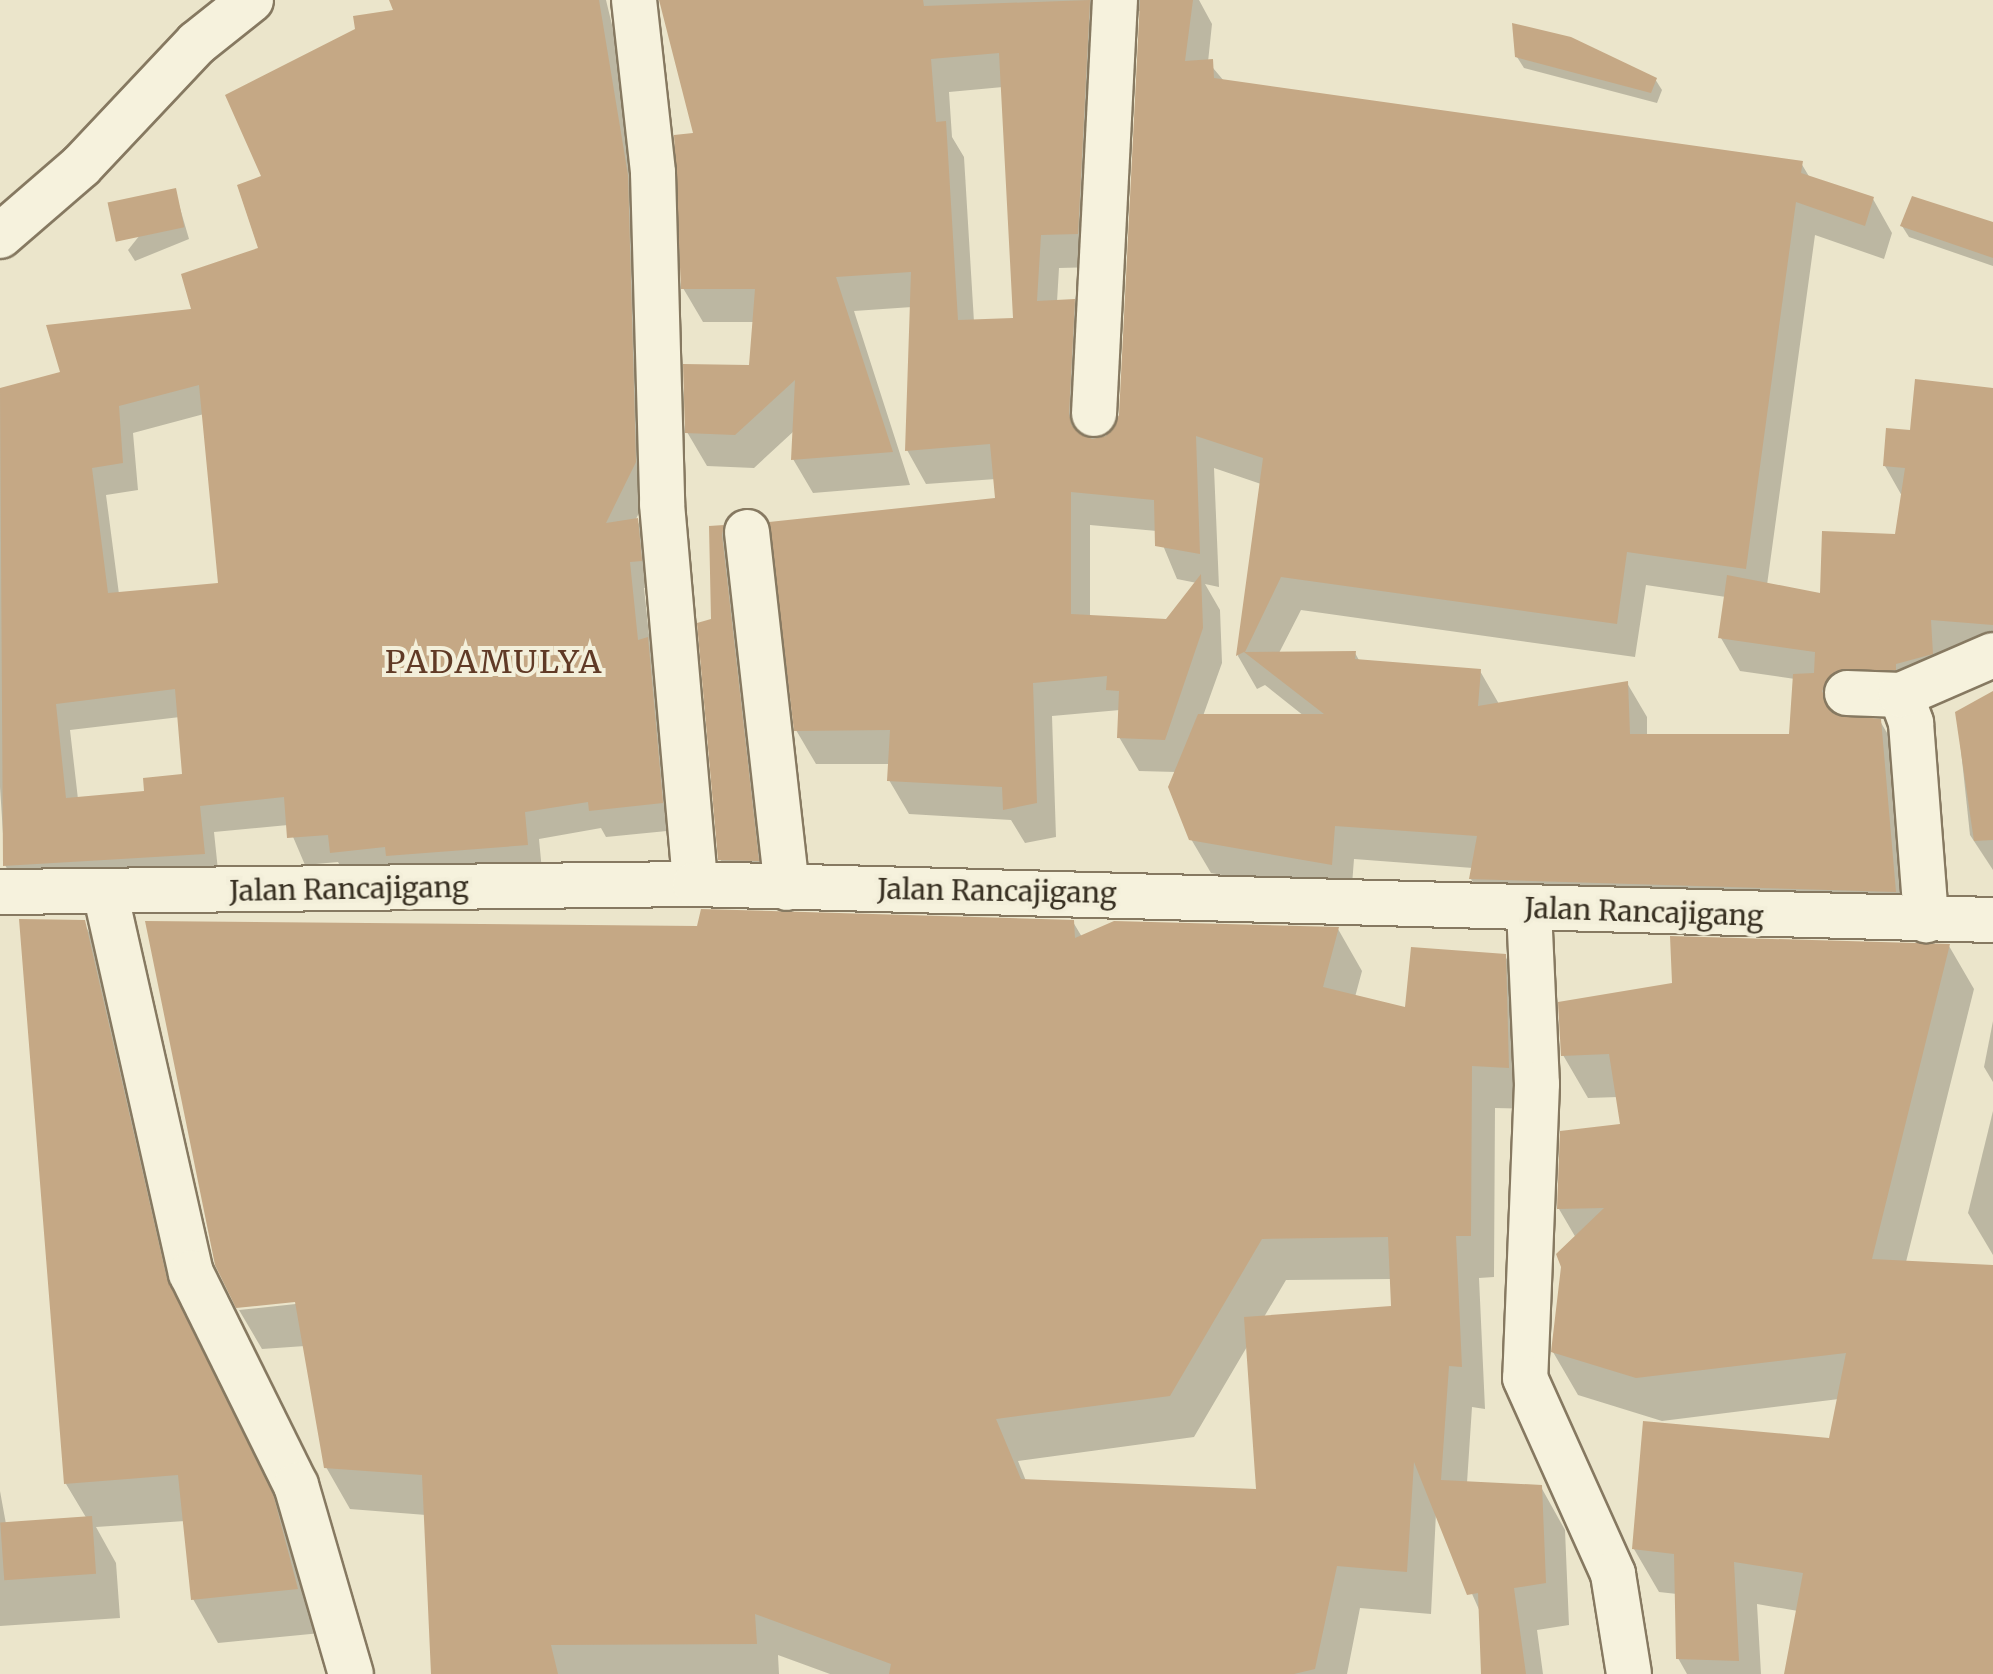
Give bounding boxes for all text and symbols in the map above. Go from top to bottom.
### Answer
district label: PADAMULYA [385,643,603,681]
street label: Jalan Rancajigang [229,870,469,908]
street label: Jalan Rancajigang [877,872,1117,910]
street label: Jalan Rancajigang [1524,891,1764,933]

